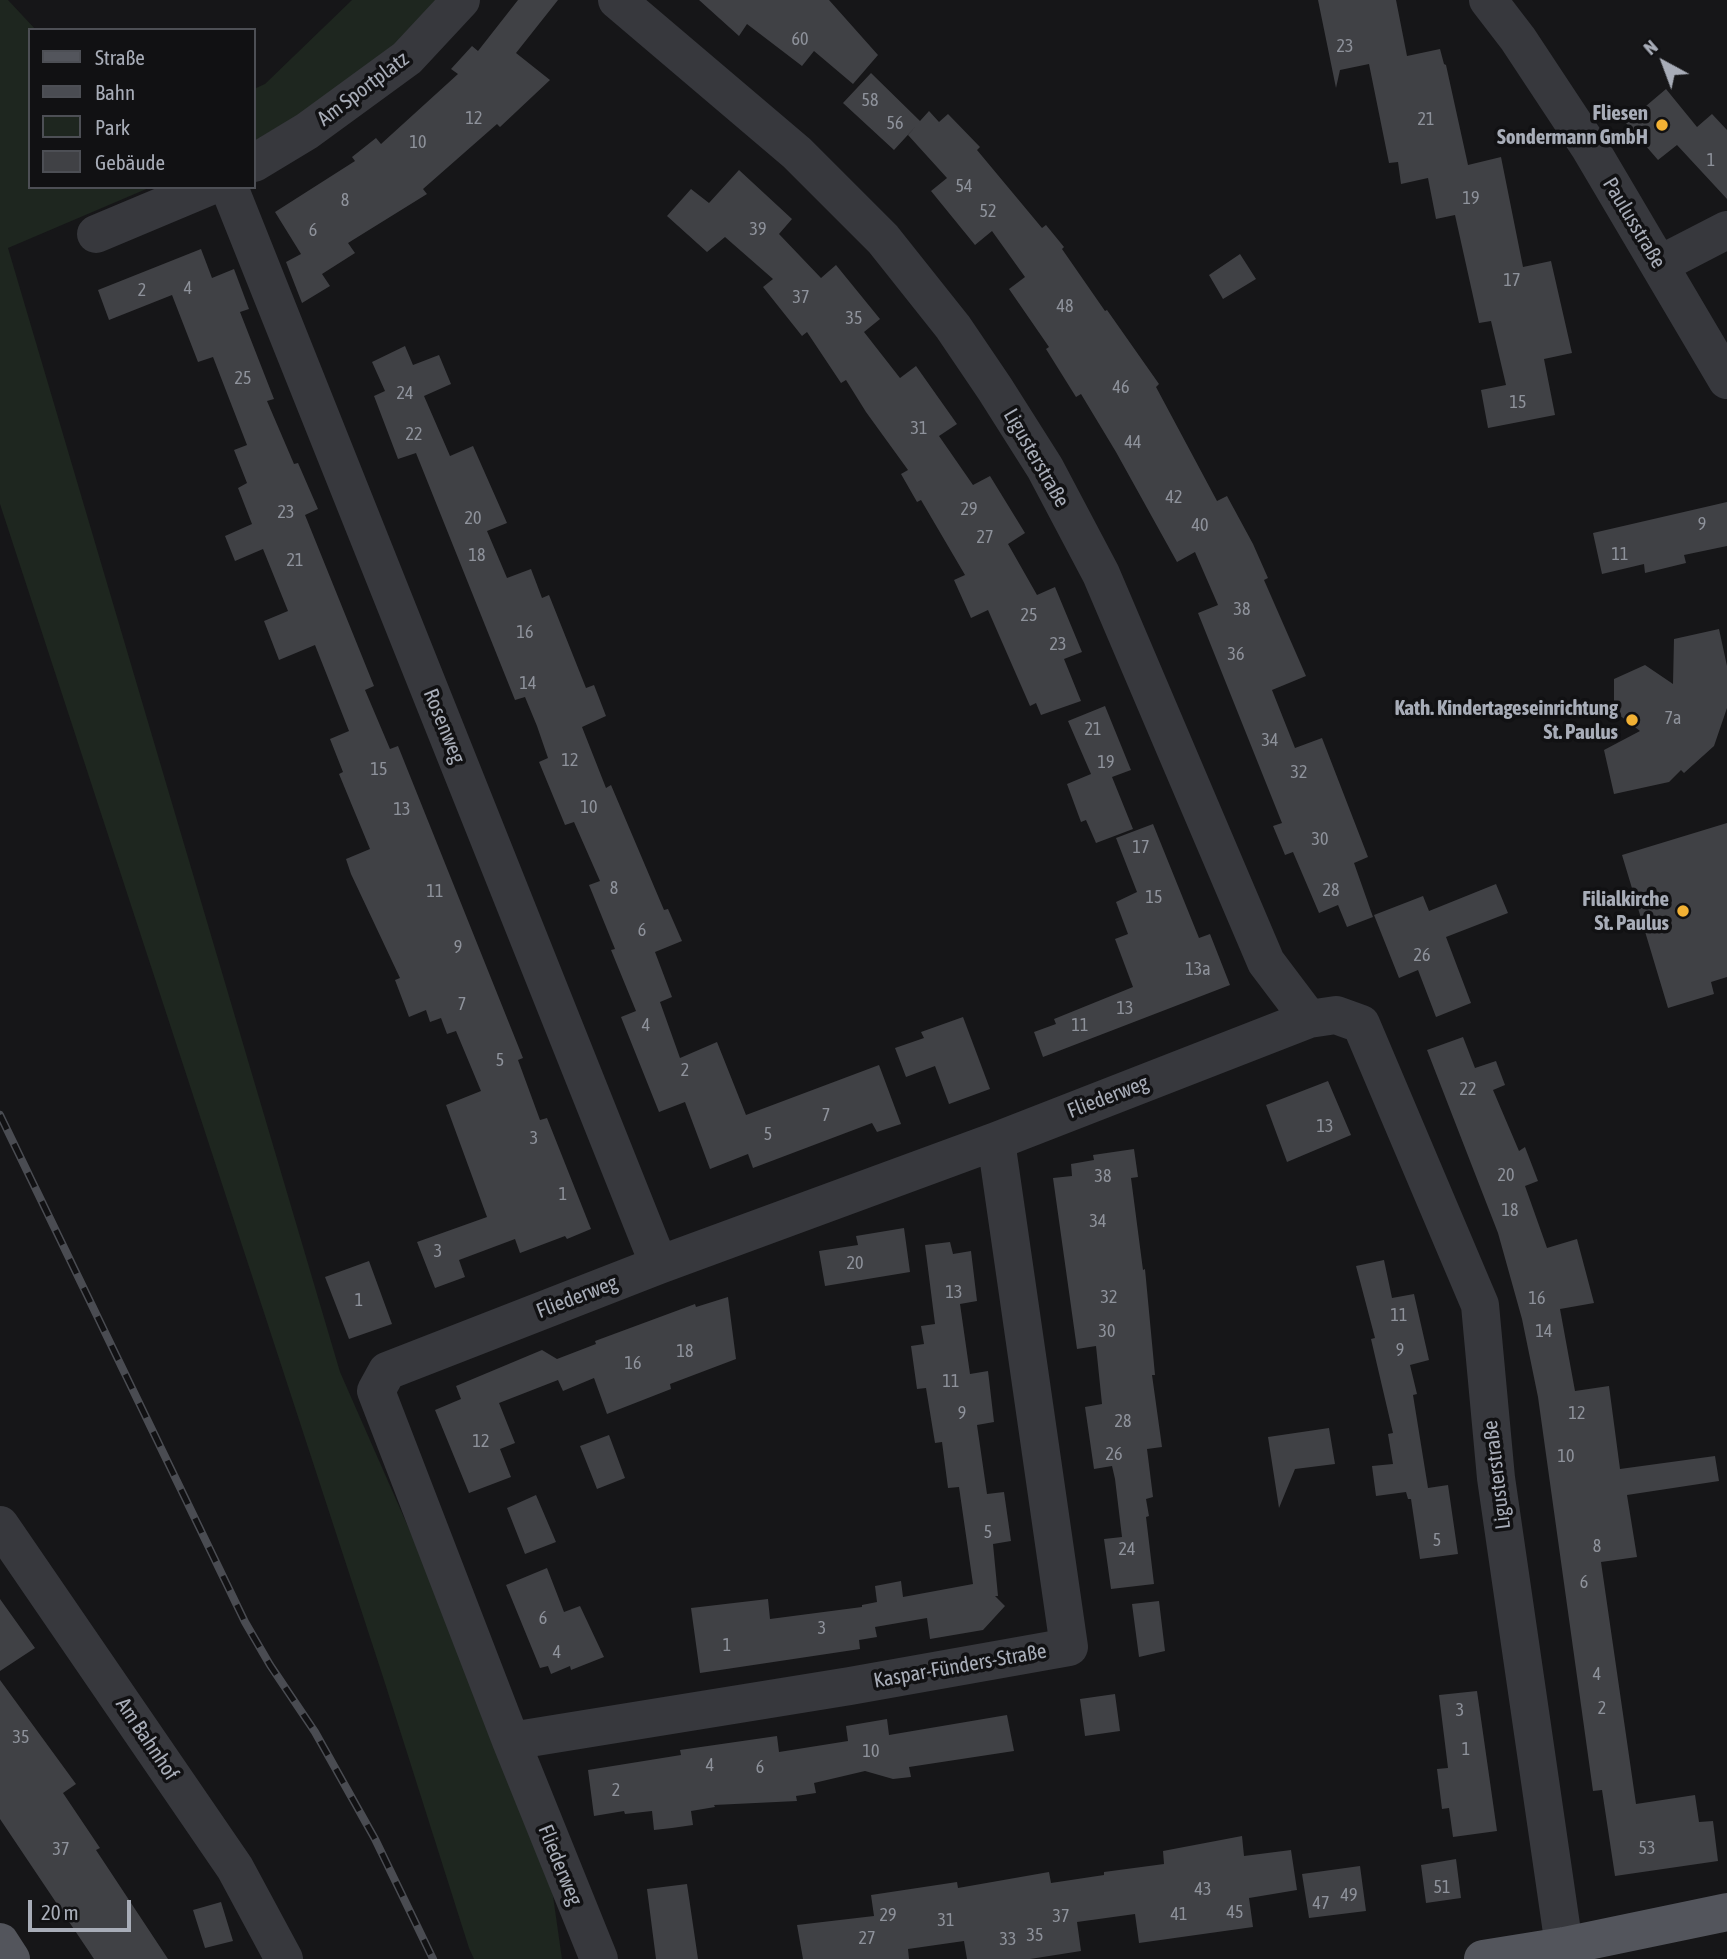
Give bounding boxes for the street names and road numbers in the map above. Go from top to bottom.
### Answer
street label: Am Sportplatz [312,46,414,132]
street label: Paulusstraße [1597,173,1671,273]
street label: Ligusterstraße [998,404,1074,512]
street label: Rosenweg [418,685,470,767]
street label: Fliederweg [1064,1070,1152,1124]
street label: Fliederweg [533,1270,621,1324]
street label: Ligusterstraße [1478,1419,1516,1531]
street label: Kaspar-Fünders-Straße [872,1638,1048,1694]
street label: Am Bahnhof [110,1693,184,1785]
street label: Fliederweg [532,1821,588,1909]

